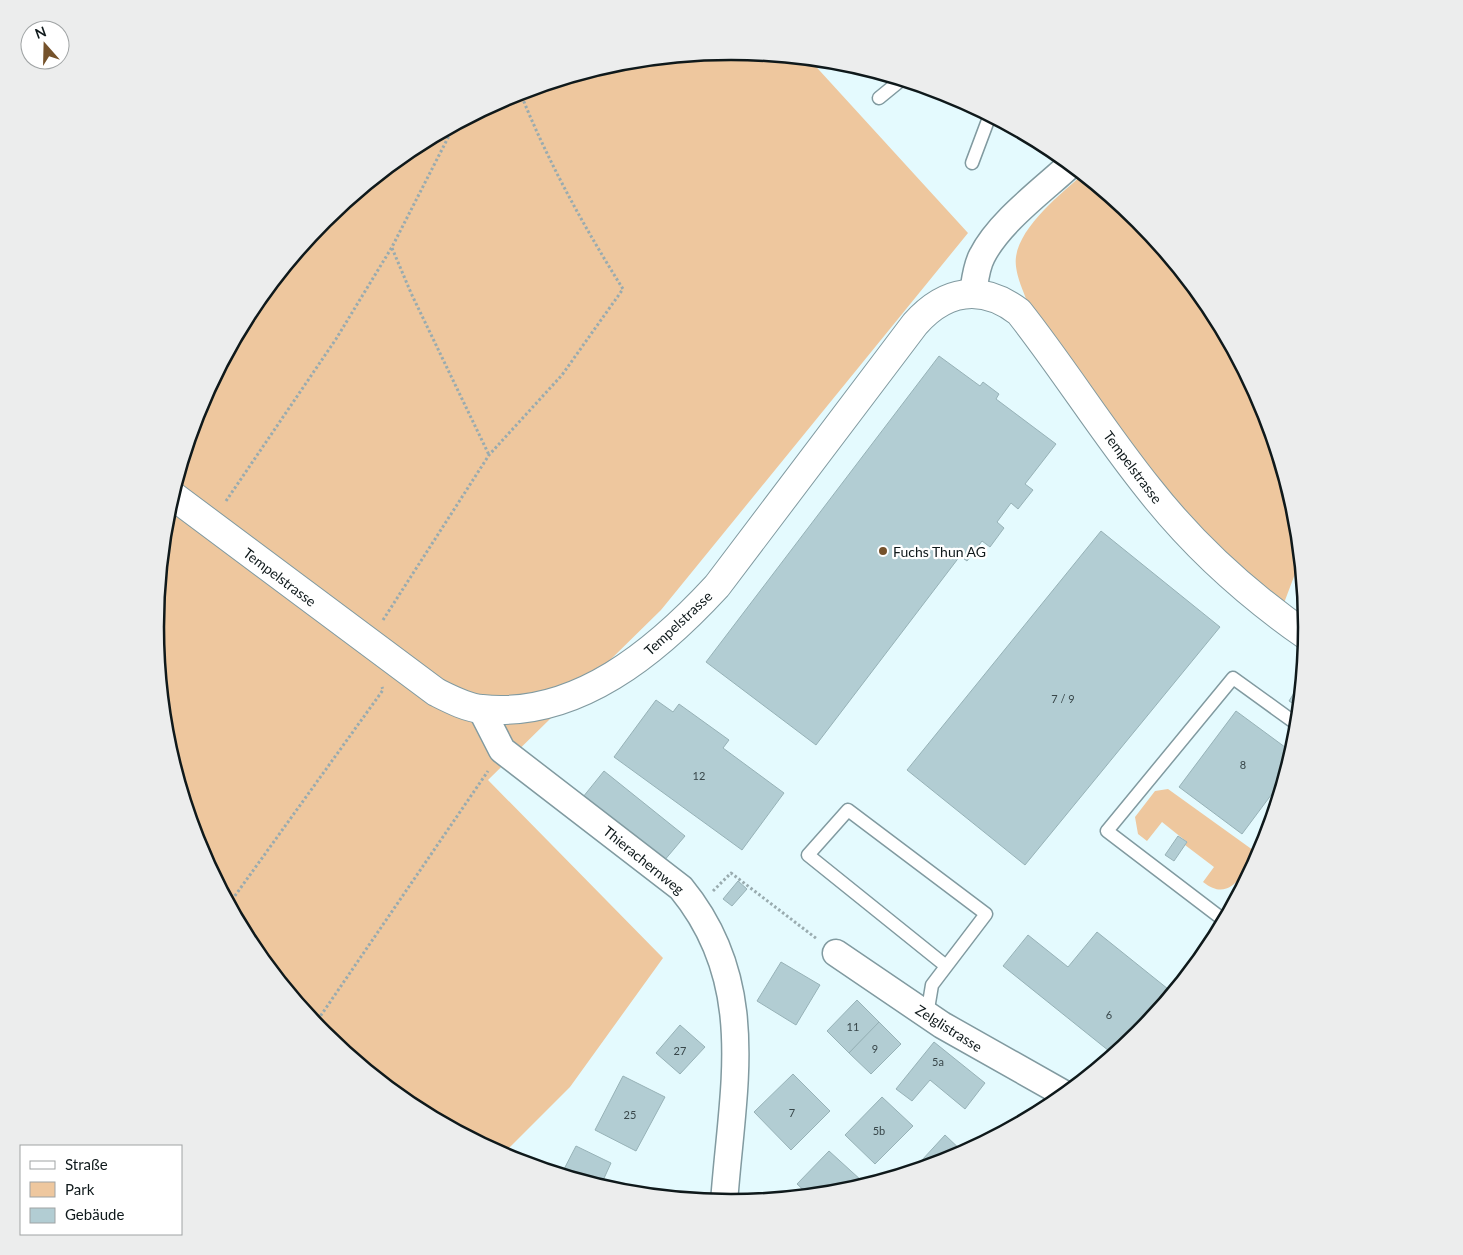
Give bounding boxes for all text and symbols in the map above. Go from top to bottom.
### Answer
north arrow [20,20,70,70]
text: N [32,22,48,42]
street label: Tempelstrasse [1100,427,1166,507]
place label: Fuchs Thun AG [893,543,986,560]
street label: Tempelstrasse [240,544,320,610]
marker: Fuchs Thun AG [877,545,889,557]
street label: Tempelstrasse [641,587,715,659]
house number: 7 / 9 [1051,692,1075,705]
house number: 8 [1240,758,1246,771]
house number: 12 [693,769,705,782]
street label: Thierachernweg [600,822,688,898]
street label: Zelglistrasse [913,1001,985,1055]
house number: 6 [1106,1008,1112,1021]
house number: 11 [847,1020,859,1033]
house number: 9 [872,1042,878,1055]
house number: 27 [674,1044,686,1057]
house number: 5a [932,1055,944,1068]
house number: 7 [789,1106,795,1119]
house number: 25 [624,1108,636,1121]
house number: 5b [873,1124,885,1137]
legend [20,1145,182,1235]
text: Straße [65,1155,108,1173]
text: Park [65,1180,95,1198]
text: Gebäude [65,1205,124,1223]

